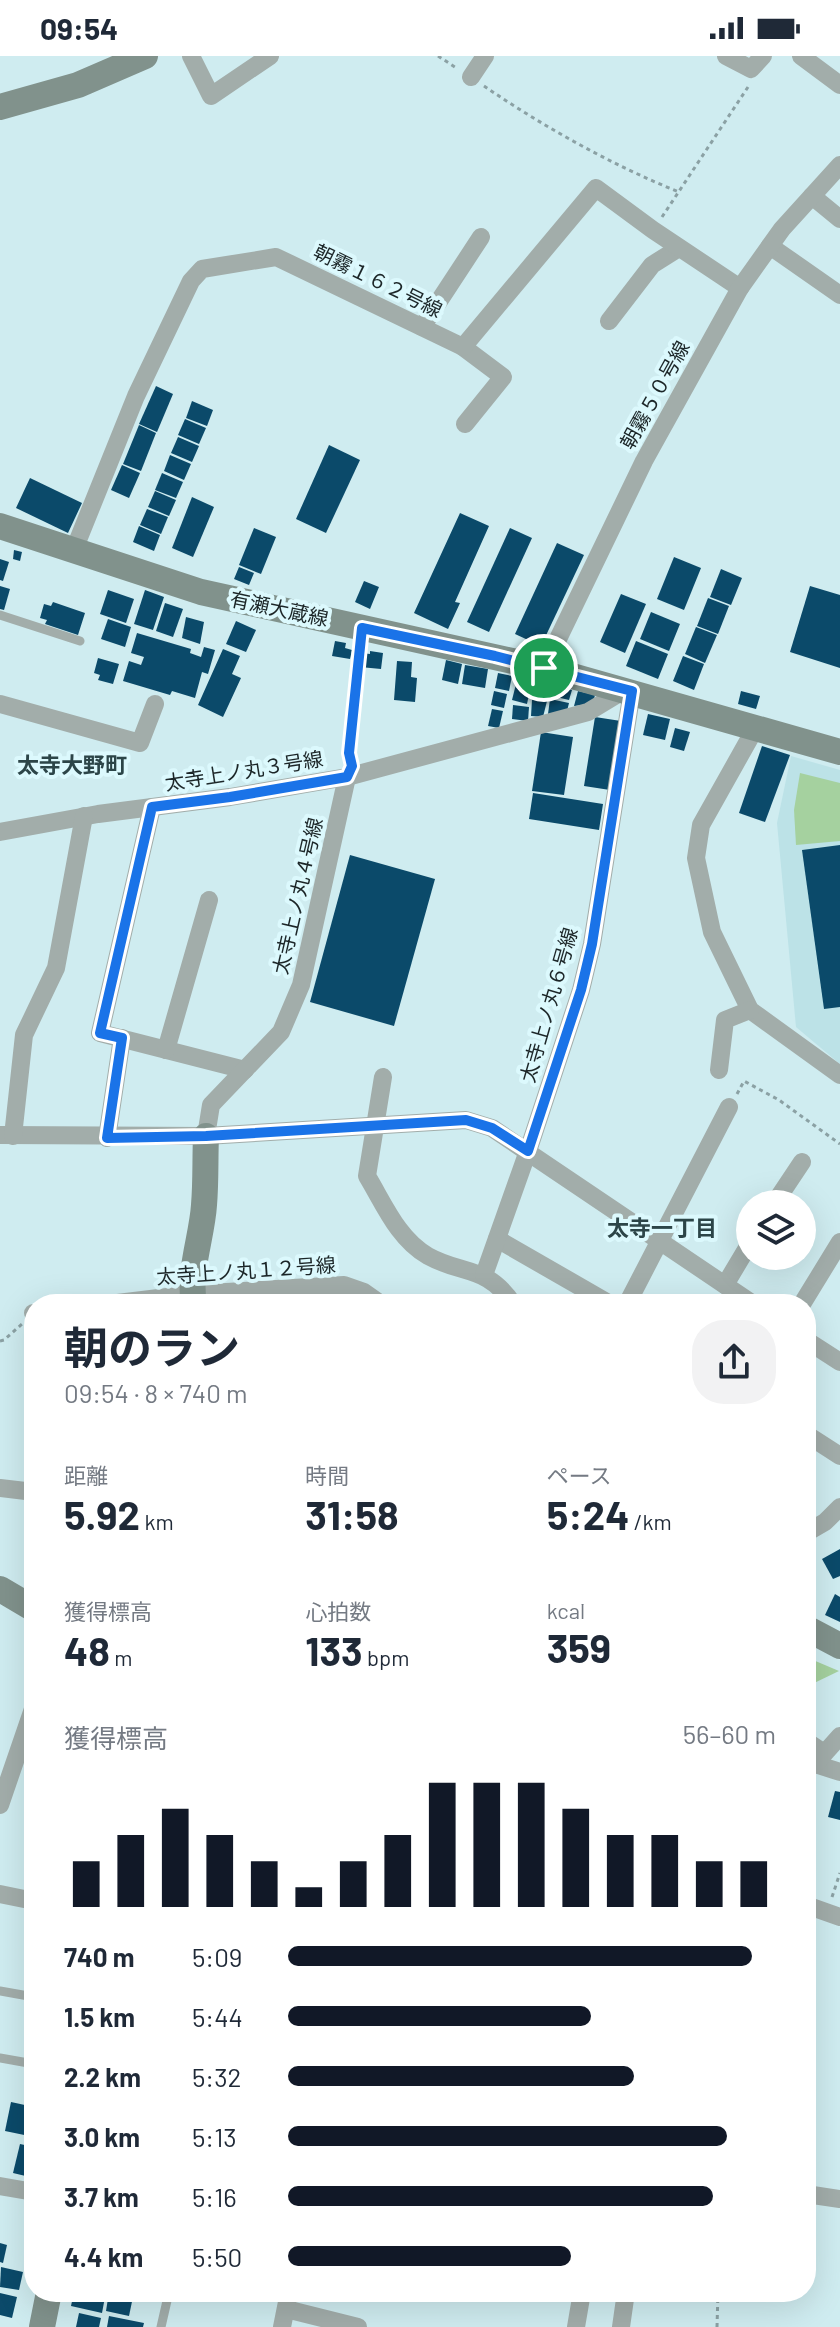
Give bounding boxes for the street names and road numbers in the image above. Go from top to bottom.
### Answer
street label: 朝霧１６２号線 [310,239,447,322]
street label: 朝霧５０号線 [615,336,694,453]
street label: 有瀬大蔵線 [228,586,331,630]
street label: 太寺上ノ丸３号線 [163,746,325,794]
street label: 太寺上ノ丸４号線 [267,815,327,976]
street label: 太寺上ノ丸６号線 [514,925,582,1085]
street label: 太寺上ノ丸１２号線 [155,1252,337,1288]

